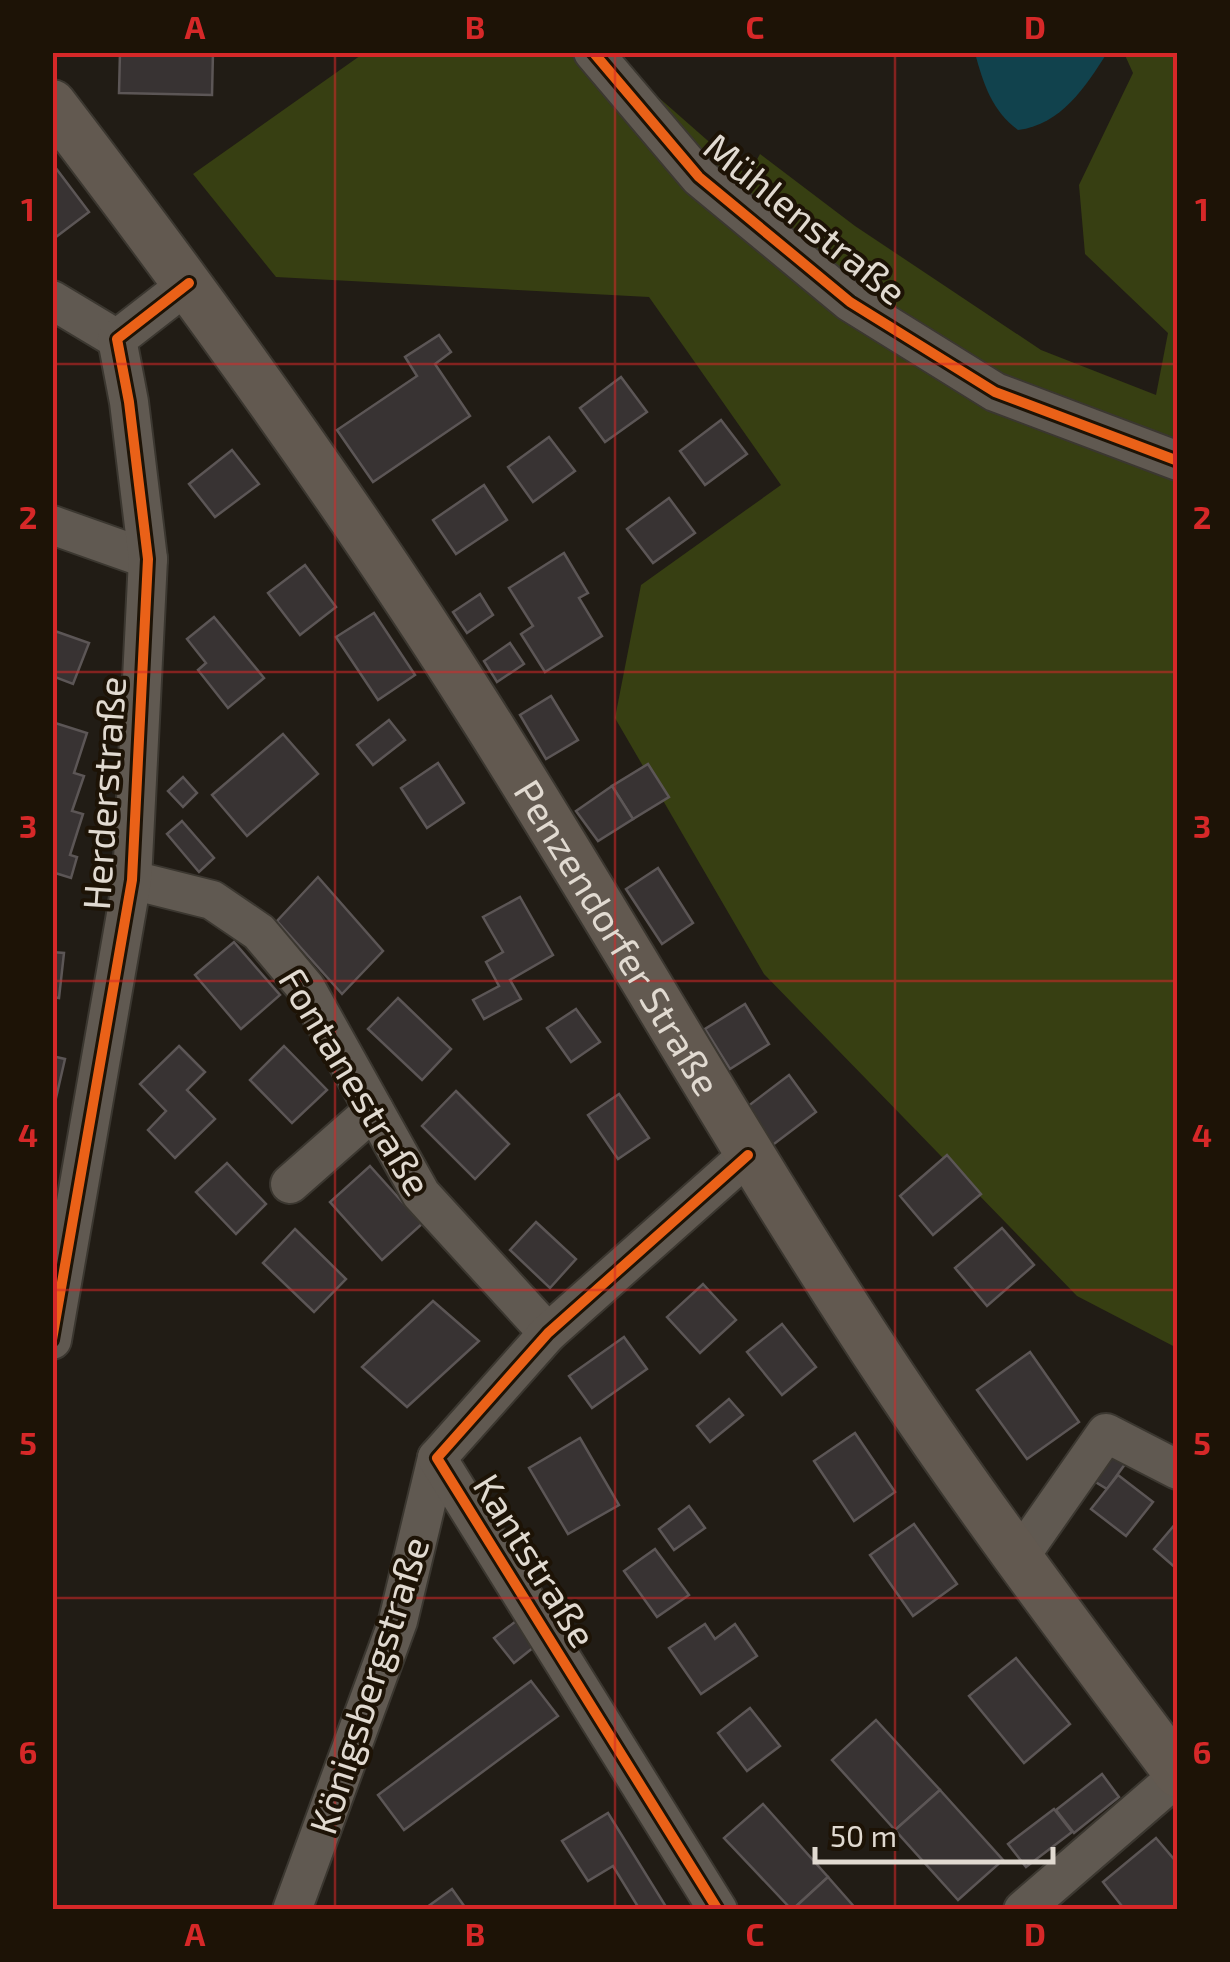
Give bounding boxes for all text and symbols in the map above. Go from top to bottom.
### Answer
text: A [185,7,206,45]
text: B [465,7,485,45]
text: C [746,7,764,45]
text: D [1024,7,1046,45]
street label: Mühlenstraße [696,122,916,314]
text: 1 [21,189,35,227]
text: 1 [1195,189,1209,227]
text: 2 [19,497,37,535]
text: 2 [1193,497,1211,535]
street label: Herderstraße [72,675,134,911]
street label: Penzendorfer Straße [505,771,731,1103]
text: 3 [19,806,37,844]
text: 3 [1193,806,1211,844]
street label: Fontanestraße [270,959,442,1203]
text: 4 [18,1115,38,1153]
text: 4 [1192,1115,1212,1153]
text: 5 [19,1423,37,1461]
text: 5 [1193,1423,1211,1461]
street label: Kantstraße [465,1465,607,1655]
street label: Königsbergstraße [298,1531,438,1839]
text: 6 [19,1732,37,1770]
text: 6 [1193,1732,1211,1770]
scale bar [815,1802,1052,1864]
text: 50 m [830,1817,897,1853]
text: A [185,1914,206,1952]
text: B [465,1914,485,1952]
text: C [746,1914,764,1952]
text: D [1024,1914,1046,1952]

